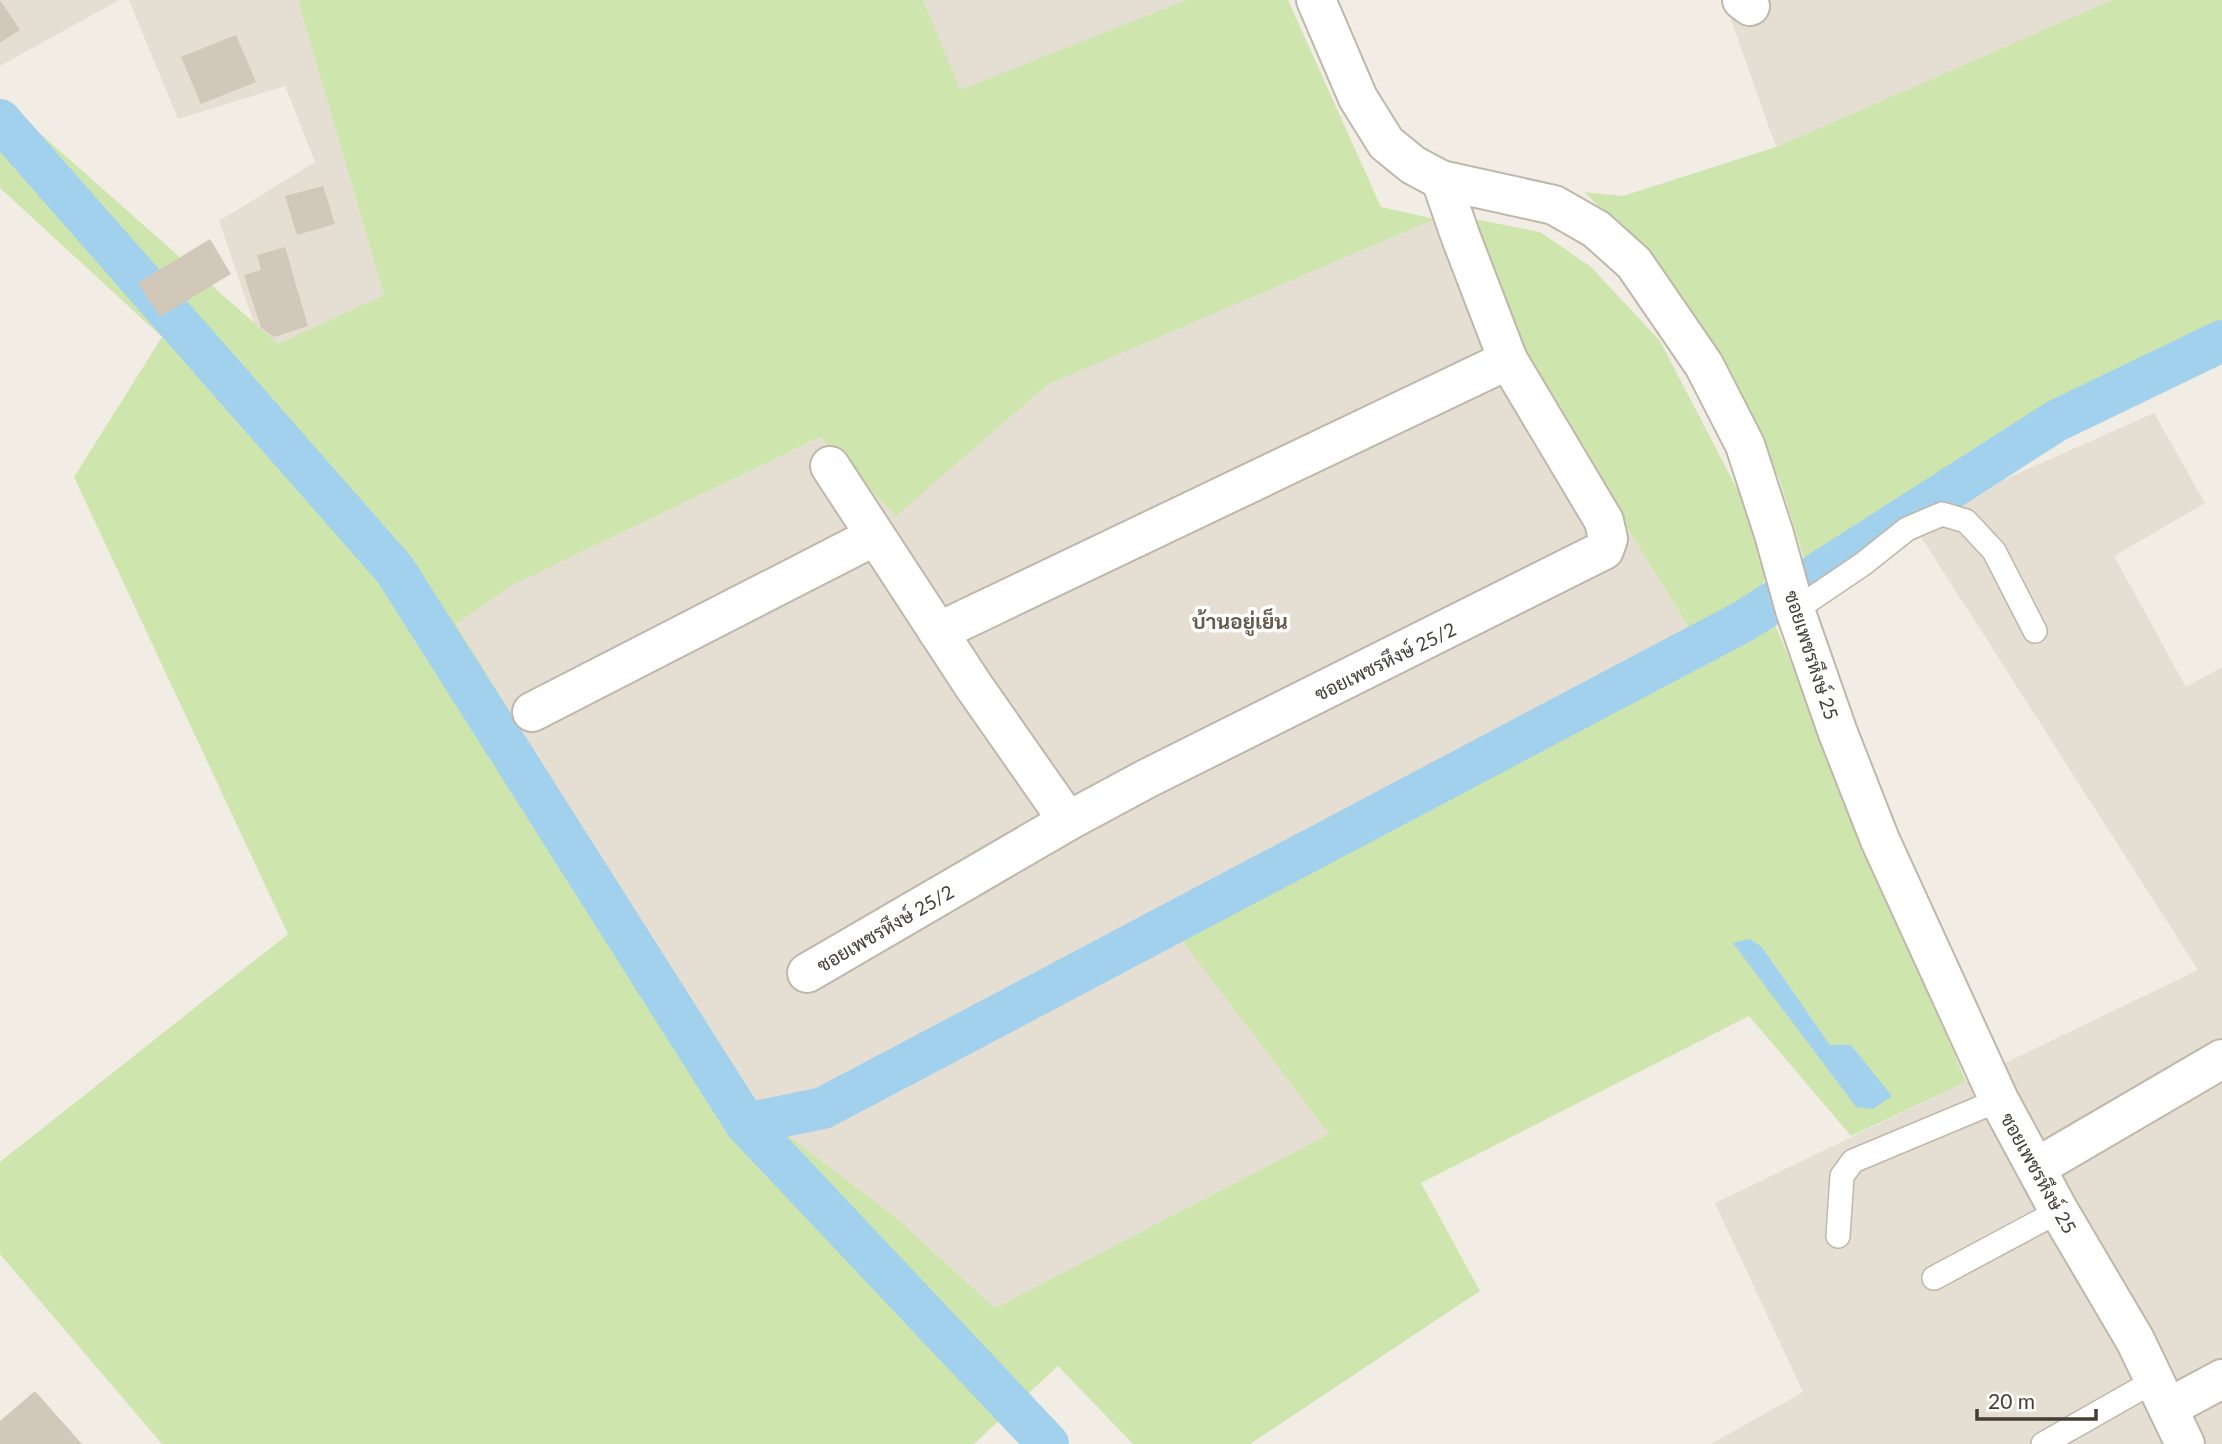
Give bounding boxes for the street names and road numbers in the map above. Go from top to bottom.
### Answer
street label: ซอยเพชรหึงษ์ 25 [1780,587,1844,723]
street label: ซอยเพชรหึงษ์ 25/2 [1311,617,1459,705]
street label: ซอยเพชรหึงษ์ 25/2 [813,880,957,976]
street label: ซอยเพชรหึงษ์ 25 [1996,1109,2082,1237]

